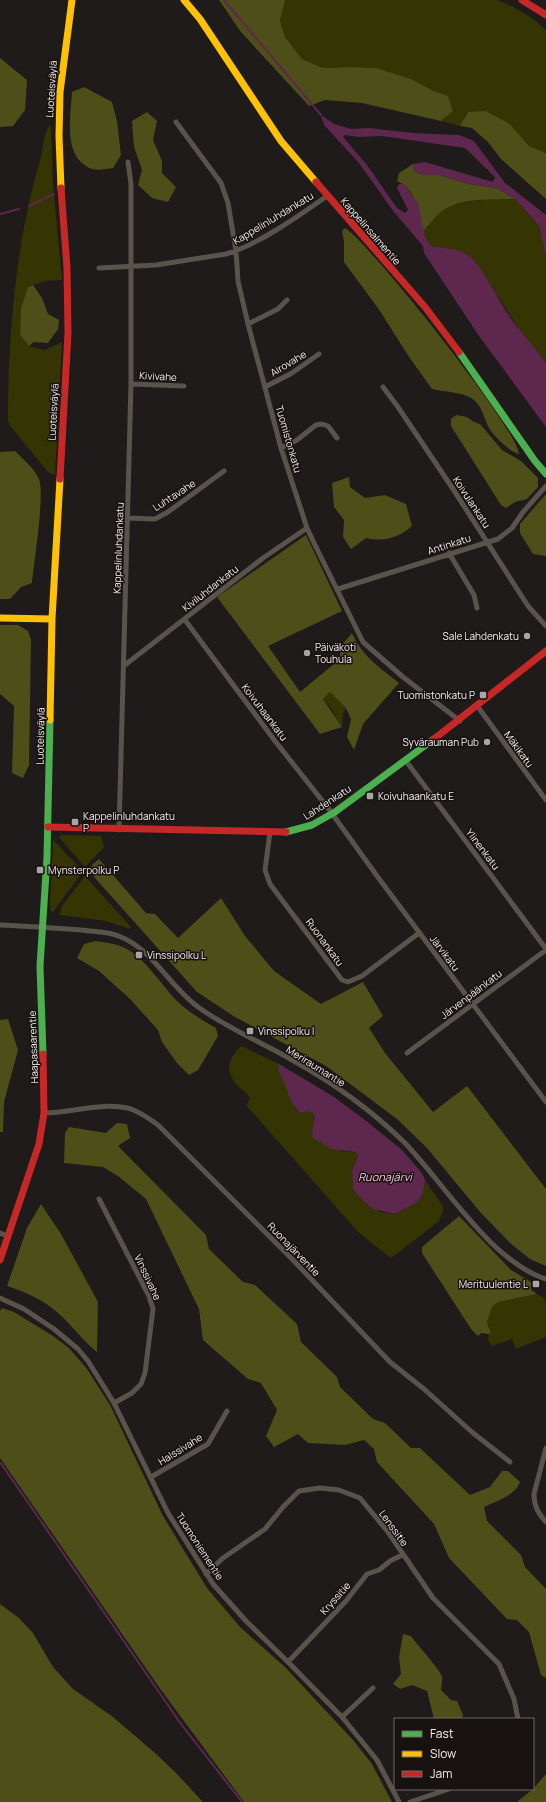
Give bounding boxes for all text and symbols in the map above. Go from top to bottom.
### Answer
street label: Luoteisväylä [42,60,60,118]
street label: Kappelinluhdankatu [230,188,316,248]
street label: Kappelinsalmentie [338,194,404,268]
street label: Airovahe [267,347,309,379]
street label: Kivivahe [139,368,177,384]
street label: Luoteisväylä [45,383,61,441]
street label: Tuomistonkatu [273,404,305,474]
street label: Koivulankatu [450,473,494,531]
street label: Luhtavahe [150,476,198,514]
street label: Kappelinluhdankatu [109,502,127,594]
street label: Antinkatu [425,530,473,558]
street label: Kiviluhdankatu [179,562,241,614]
place label: Sale Lahdenkatu [442,629,519,643]
marker: Sale Lahdenkatu [522,631,532,641]
place label: Päiväkoti Touhula [315,640,356,666]
marker: Päiväkoti Touhula [302,648,312,658]
street label: Koivuhaankatu [239,681,291,744]
place label: Tuomistonkatu P [397,688,475,702]
marker: Tuomistonkatu P [478,690,488,700]
street label: Luoteisväylä [33,707,47,765]
street label: Mäkikatu [501,728,537,770]
place label: Syvärauman Pub [403,735,479,749]
marker: Syvärauman Pub [482,737,492,747]
street label: Lahdenkatu [300,781,354,823]
place label: Koivuhaankatu E [378,789,454,803]
marker: Koivuhaankatu E [365,791,375,801]
place label: Kappelinluhdankatu P [83,809,175,835]
marker: Kappelinluhdankatu P [70,817,80,827]
street label: Ylinenkatu [463,826,503,873]
place label: Mynsterpolku P [48,863,119,877]
marker: Mynsterpolku P [35,865,45,875]
street label: Ruonankatu [303,915,347,969]
street label: Järvikatu [427,932,463,974]
place label: Vinssipolku L [147,948,206,962]
marker: Vinssipolku L [134,950,144,960]
street label: Järvenpäänkatu [437,966,505,1022]
street label: Haapasaarentie [25,1010,41,1084]
place label: Vinssipolku I [258,1024,314,1038]
marker: Vinssipolku I [245,1026,255,1036]
street label: Meriraumantie [284,1042,348,1090]
water label: Ruonajärvi [358,1169,413,1184]
street label: Ruonajärventie [265,1219,323,1279]
street label: Vinssivahe [131,1252,165,1302]
place label: Merituulentie L [459,1277,528,1291]
marker: Merituulentie L [531,1279,541,1289]
street label: Halssivahe [155,1430,205,1468]
street label: Lenssitie [376,1507,412,1549]
street label: Tuomoniementie [173,1510,227,1583]
street label: Kryssitie [316,1578,354,1617]
legend [394,1718,534,1790]
text: Fast [430,1725,454,1742]
text: Slow [430,1745,456,1762]
text: Jam [430,1765,452,1782]

